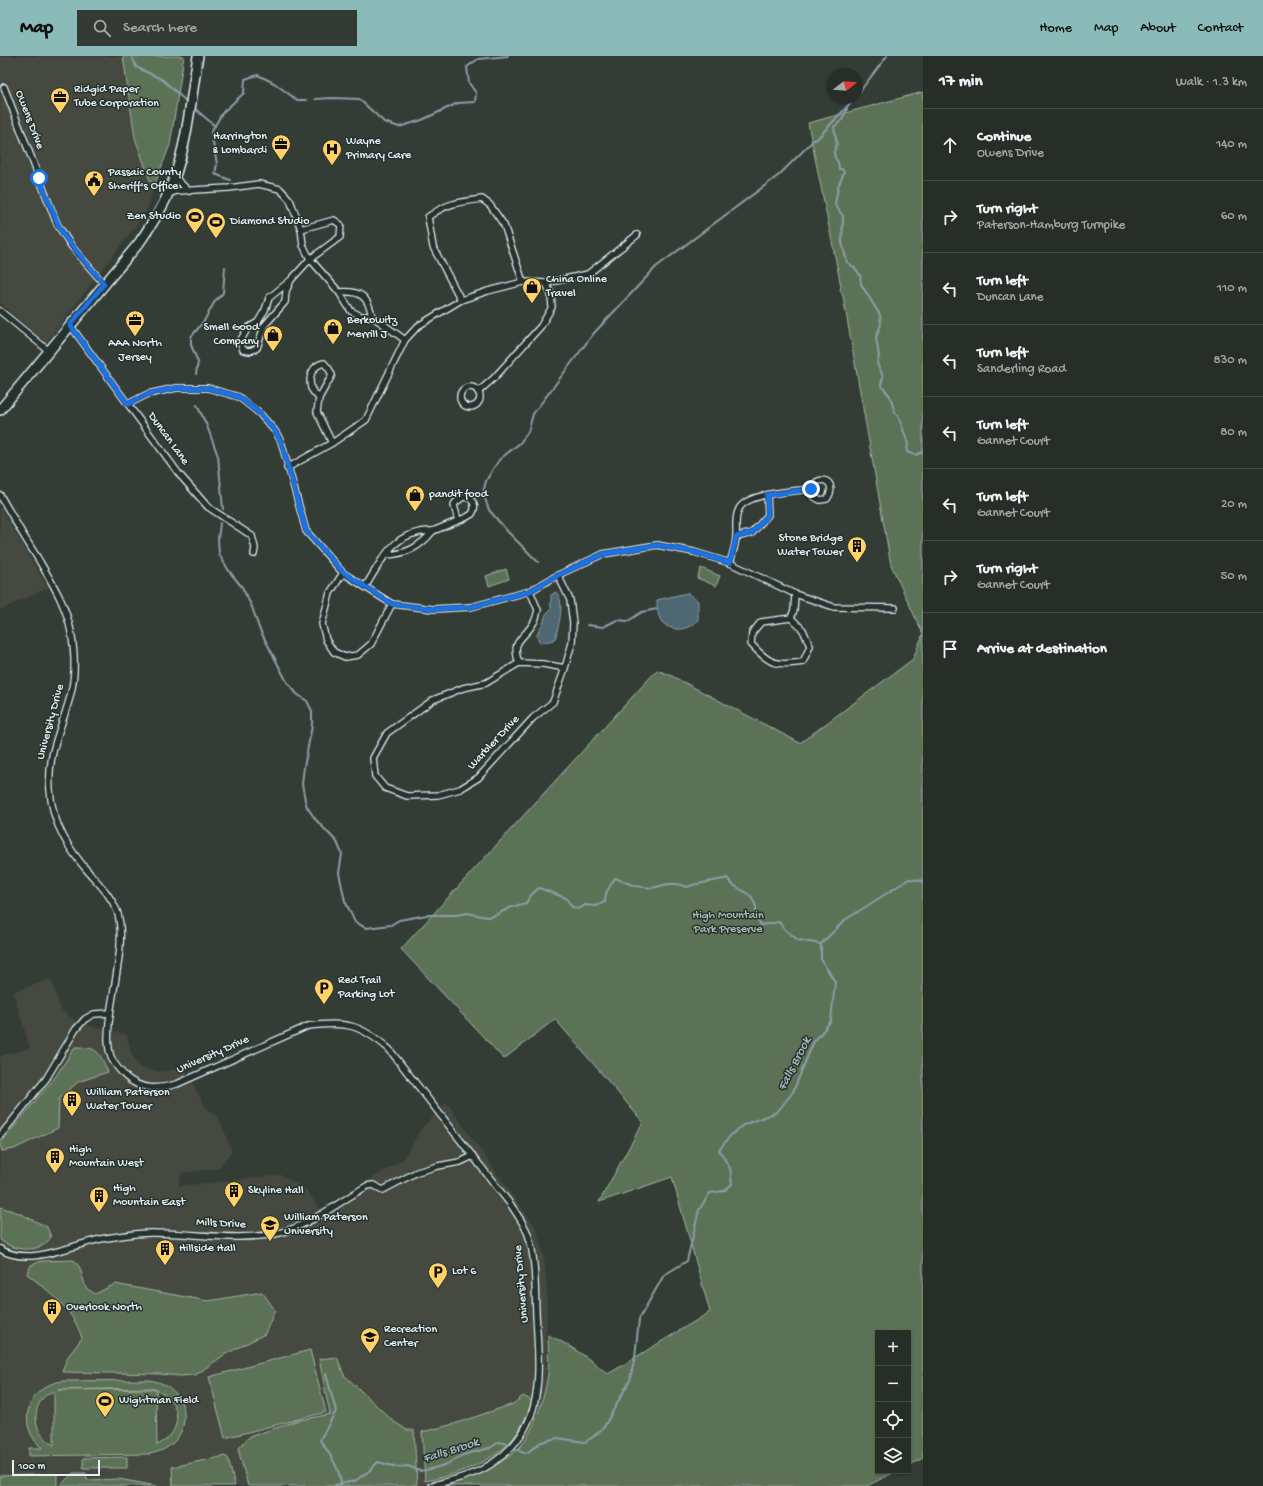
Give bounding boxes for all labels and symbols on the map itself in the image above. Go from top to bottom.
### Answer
north arrow [827,68,863,104]
place label: Ridgid Paper Tube Corporation [73,83,159,111]
office icon: Ridgid Paper Tube Corporation [49,86,71,114]
street label: Owens Drive [11,89,47,152]
place label: Harrington & Lombardi [213,130,267,158]
office icon: Harrington & Lombardi [270,133,292,161]
place label: Wayne Primary Care [345,135,412,163]
hospital icon: Wayne Primary Care [321,138,343,166]
place label: Passaic County Sheriff's Office [107,166,181,194]
route start [30,169,48,187]
public building icon: Passaic County Sheriff's Office [83,169,105,197]
sports icon: Zen Studio [184,206,206,234]
place label: Zen Studio [127,210,181,224]
sports icon: Diamond Studio [205,211,227,239]
place label: Diamond Studio [229,215,309,229]
place label: China Online Travel [545,273,608,301]
shop icon: China Online Travel [521,276,543,304]
office icon: AAA North Jersey [124,309,146,337]
place label: Berkowitz Merrill J [346,314,398,342]
shop icon: Berkowitz Merrill J [322,317,344,345]
place label: Smell Good Company [204,321,260,349]
shop icon: Smell Good Company [262,324,284,352]
place label: AAA North Jersey [108,337,162,365]
street label: Duncan Lane [144,409,192,469]
route end [802,480,820,498]
shop icon: pandit food [404,484,426,512]
place label: pandit food [428,488,489,502]
place label: Stone Bridge Water Tower [777,532,845,560]
building icon: Stone Bridge Water Tower [846,535,868,563]
street label: University Drive [34,682,68,761]
street label: Warbler Drive [465,712,523,773]
park label: High Mountain Park Preserve [692,909,764,937]
place label: Red Trail Parking Lot [337,974,395,1002]
parking icon: Red Trail Parking Lot [313,977,335,1005]
street label: University Drive [175,1032,252,1077]
water label: Falls Brook [775,1034,815,1093]
place label: William Paterson Water Tower [86,1086,170,1114]
building icon: William Paterson Water Tower [61,1089,83,1117]
place label: High Mountain West [69,1143,144,1171]
building icon: High Mountain West [44,1146,66,1174]
building icon: Skyline Hall [223,1180,245,1208]
place label: High Mountain East [113,1182,186,1210]
place label: Skyline Hall [248,1184,304,1198]
building icon: High Mountain East [88,1185,110,1213]
place label: William Paterson University [284,1211,368,1239]
school or university icon: William Paterson University [259,1214,281,1242]
street label: Mills Drive [196,1216,247,1232]
building icon: Hillside Hall [154,1238,176,1266]
place label: Hillside Hall [179,1242,236,1256]
street label: University Drive [512,1244,532,1323]
parking icon: Lot 6 [427,1261,449,1289]
place label: Lot 6 [452,1265,477,1279]
building icon: Overlook North [41,1297,63,1325]
place label: Overlook North [66,1301,142,1315]
place label: Recreation Center [384,1323,437,1351]
school or university icon: Recreation Center [359,1326,381,1354]
sports icon: Wightman Field [94,1390,116,1418]
place label: Wightman Field [119,1394,199,1408]
water label: Falls Brook [421,1435,482,1467]
scale bar [12,1458,100,1477]

